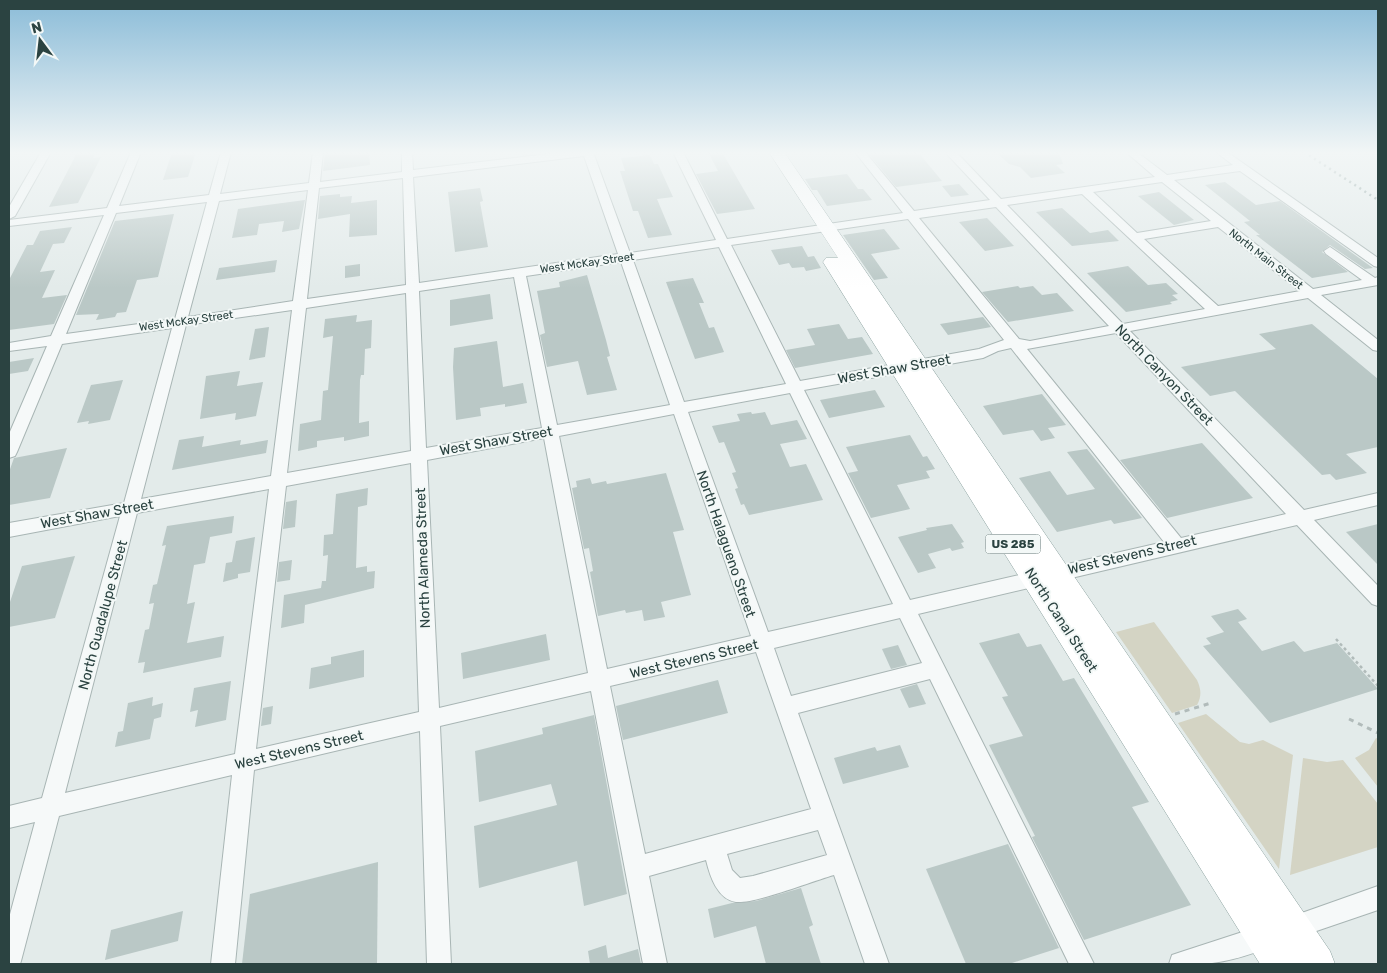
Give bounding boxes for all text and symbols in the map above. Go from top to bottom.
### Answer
north arrow [15,15,65,65]
text: N [30,18,44,37]
street label: North Main Street [1226,226,1306,292]
street label: West McKay Street [539,250,636,276]
street label: West McKay Street [138,308,235,334]
street label: North Canyon Street [1111,321,1217,429]
street label: West Shaw Street [836,351,952,387]
street label: West Shaw Street [438,423,554,459]
street label: North Halagueno Street [693,468,759,620]
street label: North Alameda Street [412,487,434,629]
street label: West Shaw Street [39,496,155,532]
street label: West Stevens Street [1066,532,1198,578]
road number: US 285 [986,534,1040,554]
street label: North Guadalupe Street [75,538,131,692]
street label: North Canal Street [1021,565,1101,676]
street label: West Stevens Street [628,636,760,682]
street label: West Stevens Street [233,727,365,773]

